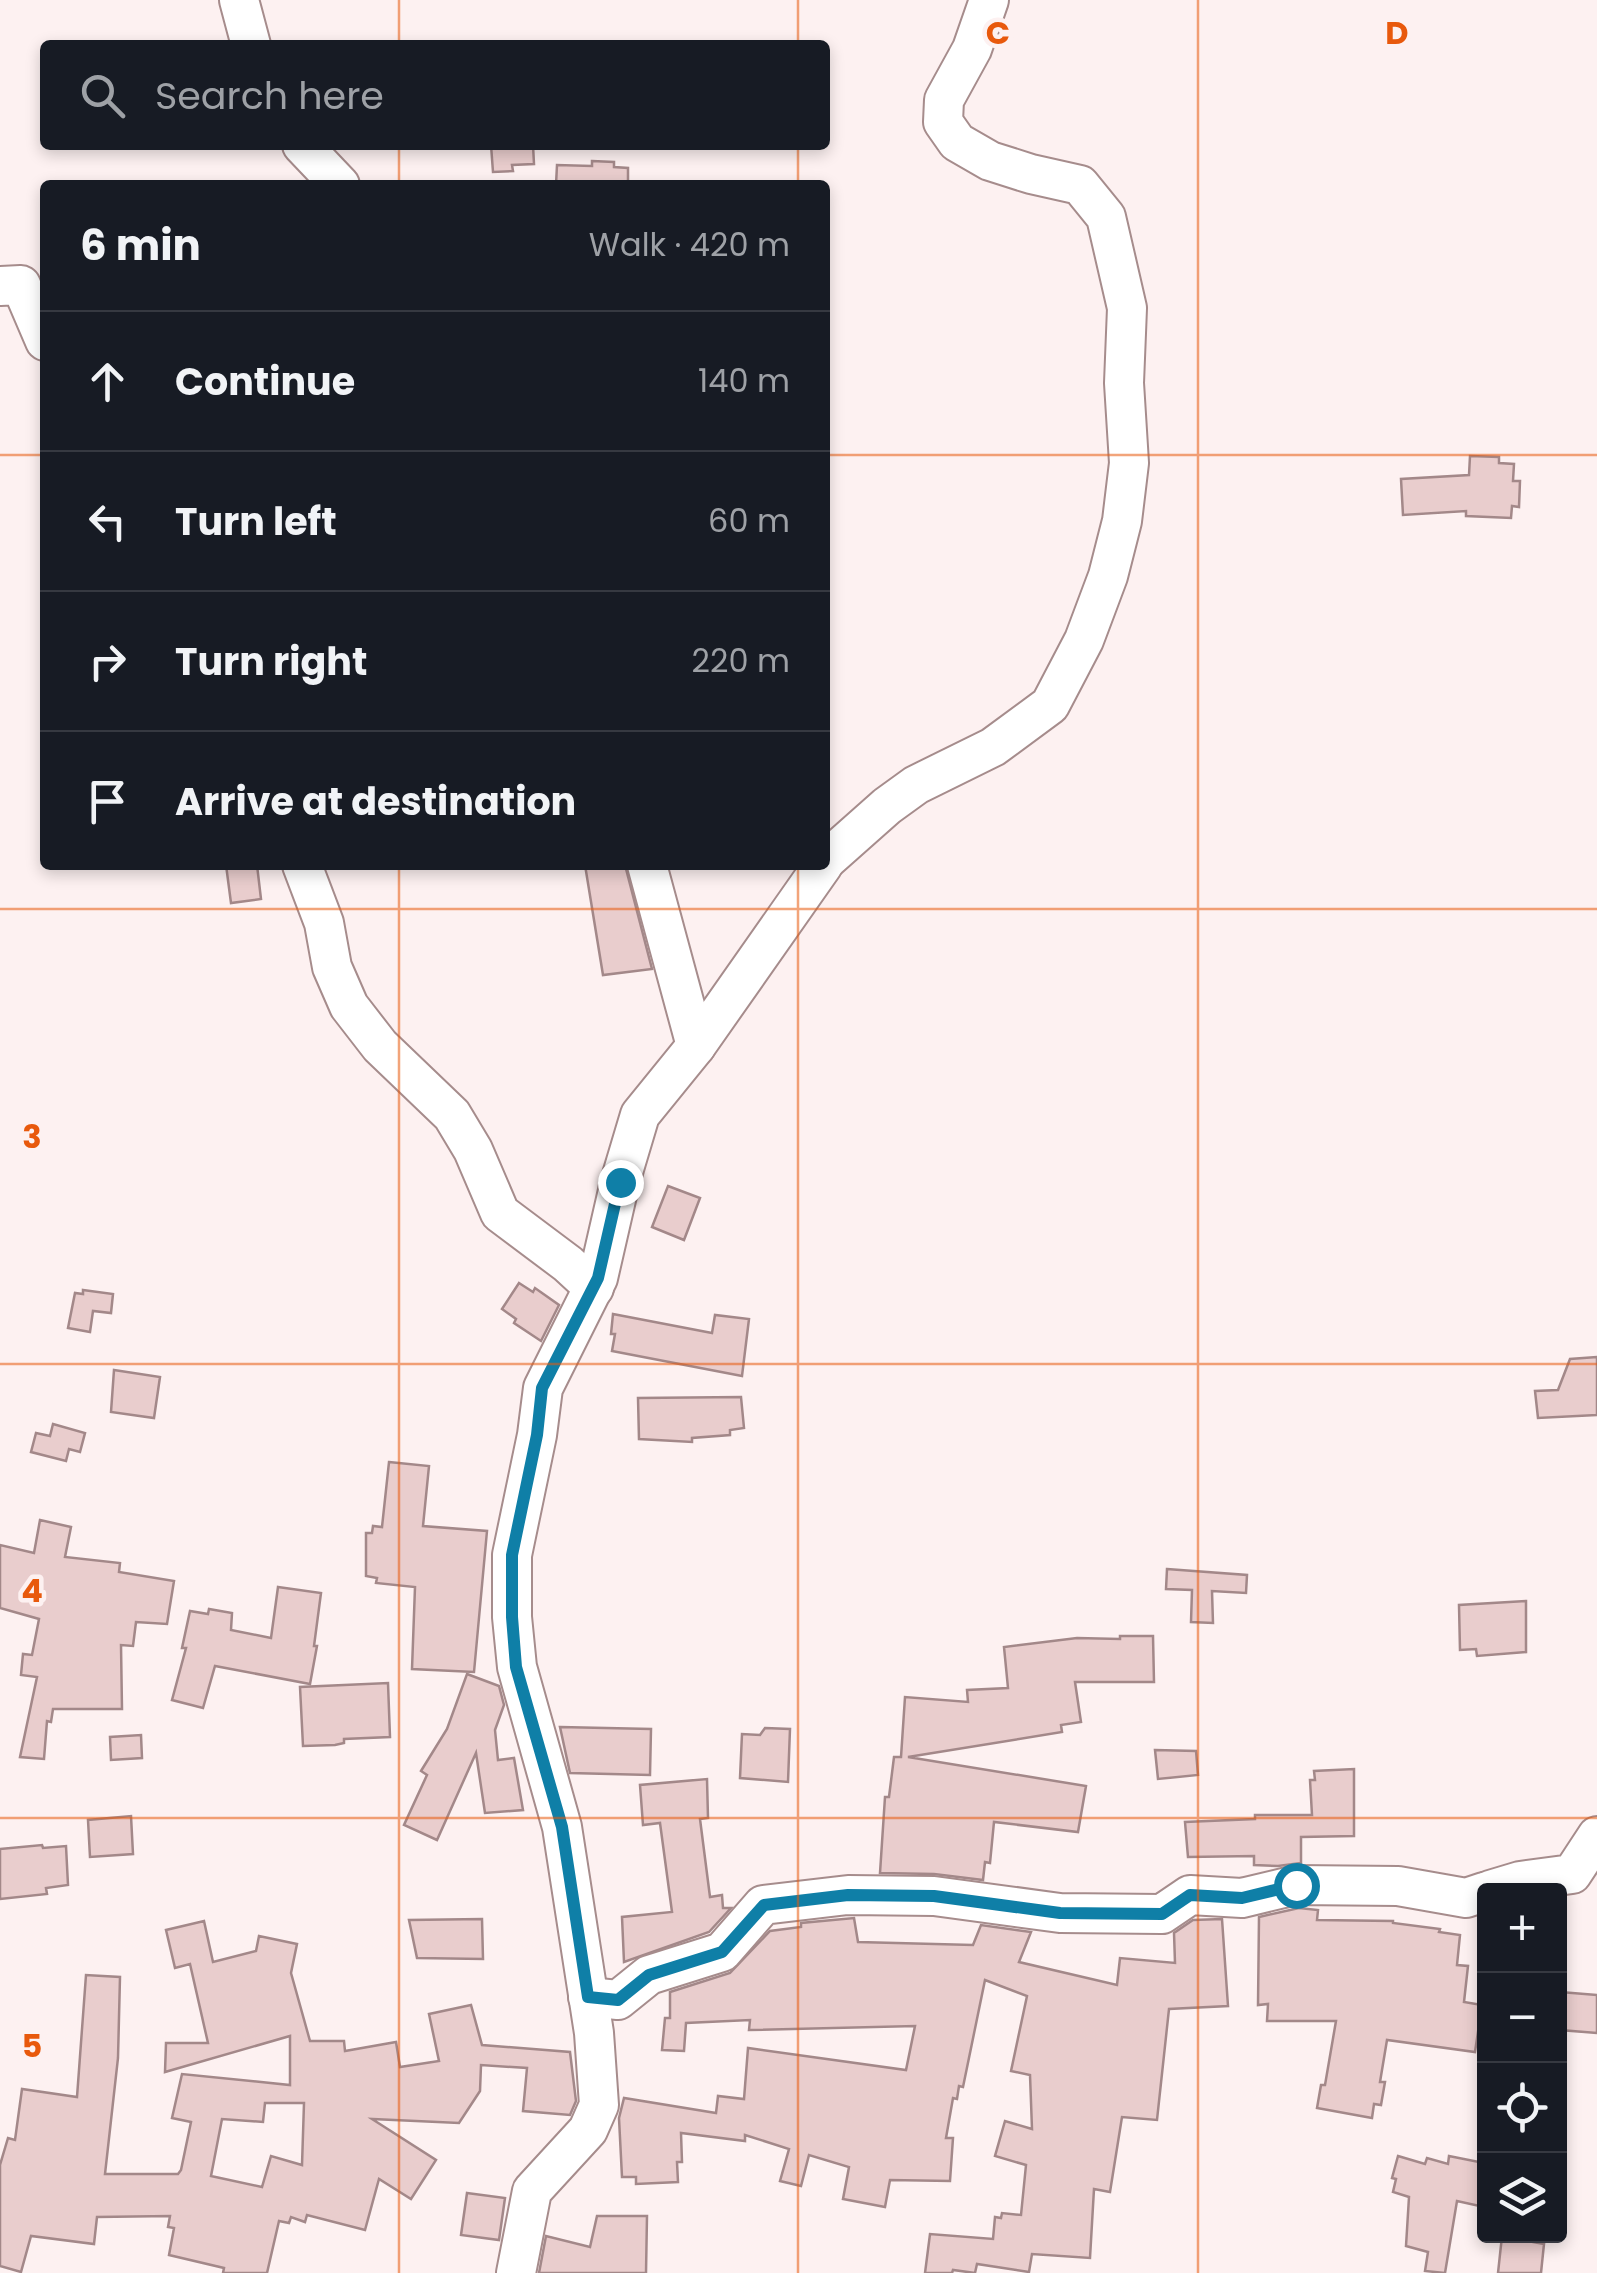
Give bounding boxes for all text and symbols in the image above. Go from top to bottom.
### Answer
text: C [986,10,1010,55]
text: D [1385,10,1409,55]
search box [40,40,830,150]
icon: search [75,68,130,123]
text: Search here [155,69,384,122]
text: 6 min [80,216,201,275]
text: Walk · 420 m [589,222,790,267]
icon: ahead [80,354,135,409]
text: Continue [175,355,355,408]
text: 140 m [698,358,790,403]
icon: left [80,494,135,549]
text: Turn left [175,495,337,548]
text: 60 m [708,498,790,543]
icon: right [80,634,135,689]
text: Turn right [175,635,367,688]
text: 220 m [692,638,790,683]
icon: arrive [80,774,135,829]
text: Arrive at destination [175,775,576,828]
text: 3 [22,1114,42,1159]
route end [598,1160,644,1206]
text: 4 [21,1568,43,1613]
route start [1274,1863,1320,1909]
map controls [1477,1883,1567,2243]
button: + [1477,1883,1567,1973]
button: − [1477,1973,1567,2063]
text: 5 [22,2023,42,2068]
button: locate [1477,2063,1567,2153]
button: layers [1477,2153,1567,2243]

